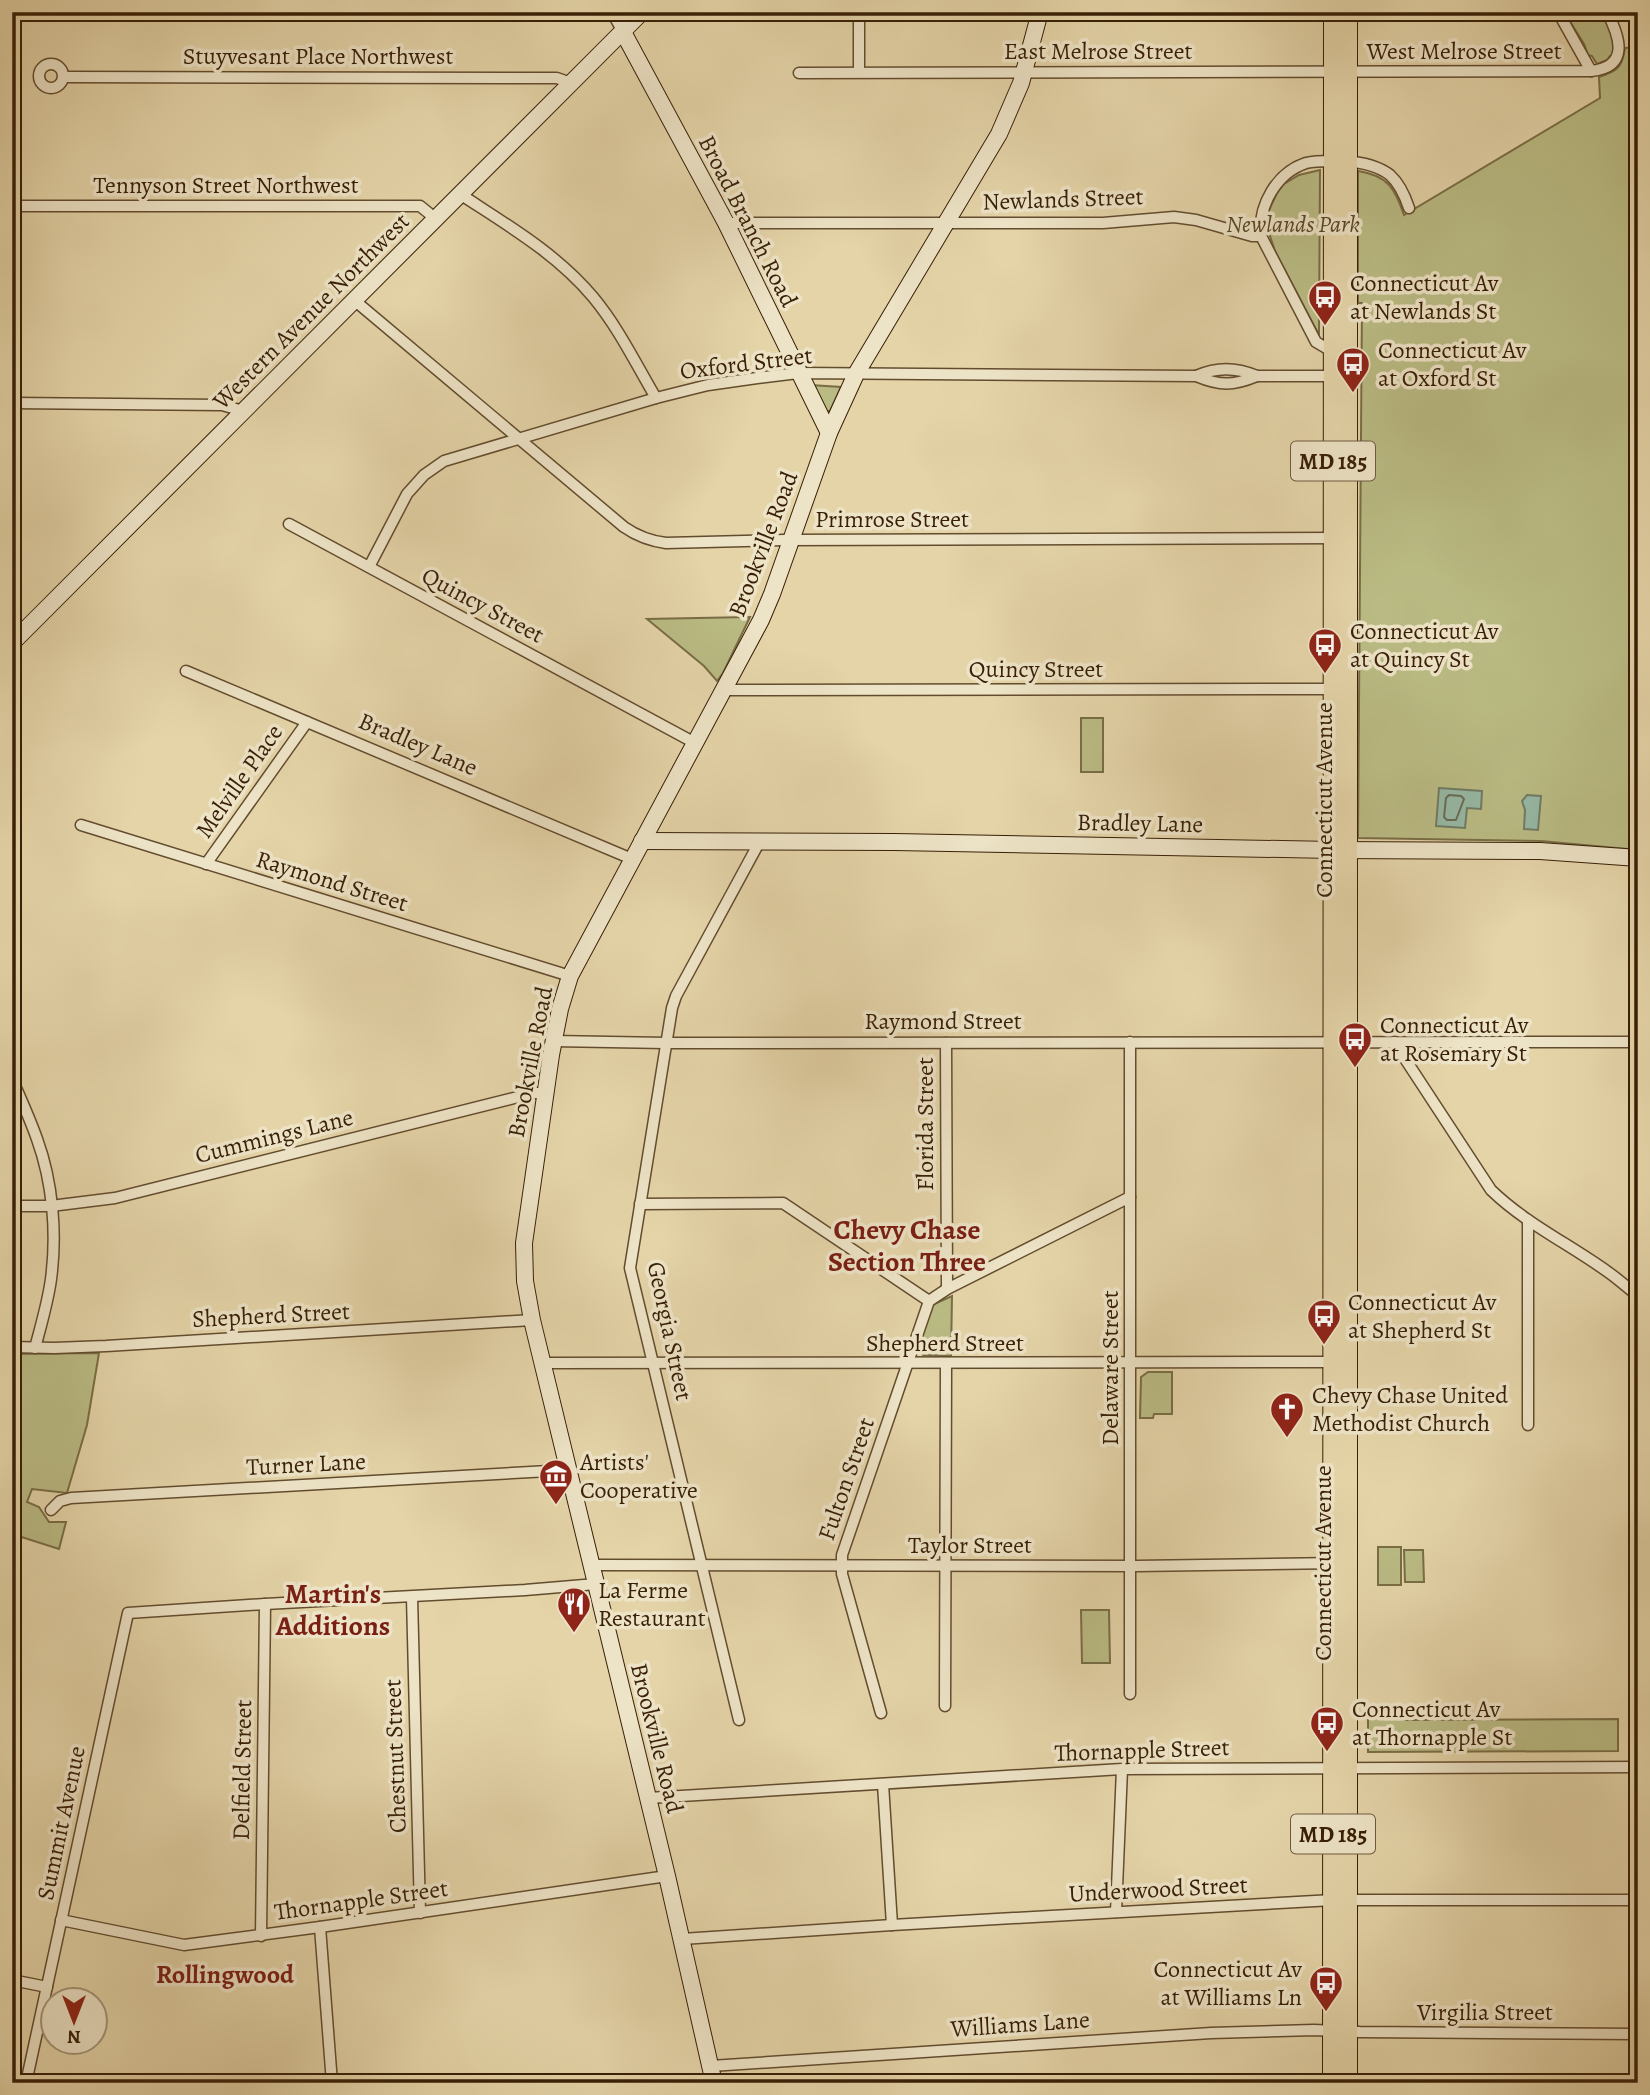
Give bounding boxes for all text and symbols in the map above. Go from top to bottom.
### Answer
street label: East Melrose Street [1004,35,1192,67]
street label: West Melrose Street [1365,35,1562,67]
street label: Stuyvesant Place Northwest [183,40,453,72]
street label: Broad Branch Road [691,130,805,313]
street label: Tennyson Street Northwest [93,169,359,201]
street label: Newlands Street [982,180,1144,218]
street label: Western Avenue Northwest [205,206,416,417]
park label: Newlands Park [1226,208,1360,240]
place label: Connecticut Av at Newlands St [1350,267,1499,327]
bus stop icon: Connecticut Av at Newlands St [1306,278,1344,327]
place label: Connecticut Av at Oxford St [1378,334,1527,394]
street label: Oxford Street [678,339,814,387]
bus stop icon: Connecticut Av at Oxford St [1334,345,1372,394]
road number: MD 185 [1291,442,1375,481]
street label: Brookville Road [721,467,805,621]
street label: Primrose Street [815,503,969,535]
street label: Quincy Street [416,559,550,651]
place label: Connecticut Av at Quincy St [1350,615,1499,675]
bus stop icon: Connecticut Av at Quincy St [1306,626,1344,675]
street label: Quincy Street [969,653,1103,685]
street label: Connecticut Avenue [1308,702,1340,898]
street label: Bradley Lane [354,705,482,783]
street label: Melville Place [188,718,290,844]
street label: Bradley Lane [1077,806,1203,840]
street label: Raymond Street [252,843,412,919]
street label: Brookville Road [500,984,560,1140]
street label: Raymond Street [864,1005,1022,1037]
place label: Connecticut Av at Rosemary St [1380,1009,1529,1069]
bus stop icon: Connecticut Av at Rosemary St [1336,1020,1374,1069]
street label: Florida Street [909,1057,941,1191]
street label: Cummings Lane [192,1101,356,1171]
district label: Chevy Chase Section Three [828,1211,986,1281]
street label: Georgia Street [640,1259,700,1403]
place label: Connecticut Av at Shepherd St [1348,1286,1497,1346]
street label: Delaware Street [1094,1290,1126,1446]
street label: Shepherd Street [191,1295,351,1335]
bus stop icon: Connecticut Av at Shepherd St [1305,1297,1343,1346]
street label: Shepherd Street [866,1327,1024,1359]
place label: Chevy Chase United Methodist Church [1312,1379,1508,1439]
church icon: Chevy Chase United Methodist Church [1268,1390,1306,1439]
street label: Fulton Street [810,1413,882,1545]
street label: Turner Lane [245,1445,367,1483]
place label: Artists' Cooperative [579,1446,698,1506]
museum icon: Artists' Cooperative [537,1457,575,1506]
street label: Connecticut Avenue [1307,1465,1339,1661]
street label: Taylor Street [908,1529,1032,1561]
place label: La Ferme Restaurant [598,1574,706,1634]
district label: Martin's Additions [275,1575,390,1645]
restaurant icon: La Ferme Restaurant [555,1585,593,1634]
street label: Brookville Road [623,1660,691,1816]
street label: Chestnut Street [376,1678,414,1834]
place label: Connecticut Av at Thornapple St [1352,1693,1513,1753]
street label: Delfield Street [225,1699,259,1841]
bus stop icon: Connecticut Av at Thornapple St [1308,1704,1346,1753]
street label: Thornapple Street [1054,1731,1230,1769]
street label: Summit Avenue [29,1743,93,1903]
road number: MD 185 [1291,1814,1375,1854]
street label: Underwood Street [1068,1868,1248,1910]
street label: Thornapple Street [272,1872,450,1928]
place label: Connecticut Av at Williams Ln [1154,1953,1302,2013]
district label: Rollingwood [156,1957,295,1992]
bus stop icon: Connecticut Av at Williams Ln [1307,1964,1345,2013]
north arrow [38,1986,108,2056]
street label: Virgilia Street [1416,1996,1553,2028]
street label: Williams Lane [948,2003,1091,2045]
text: N [67,2024,81,2050]

